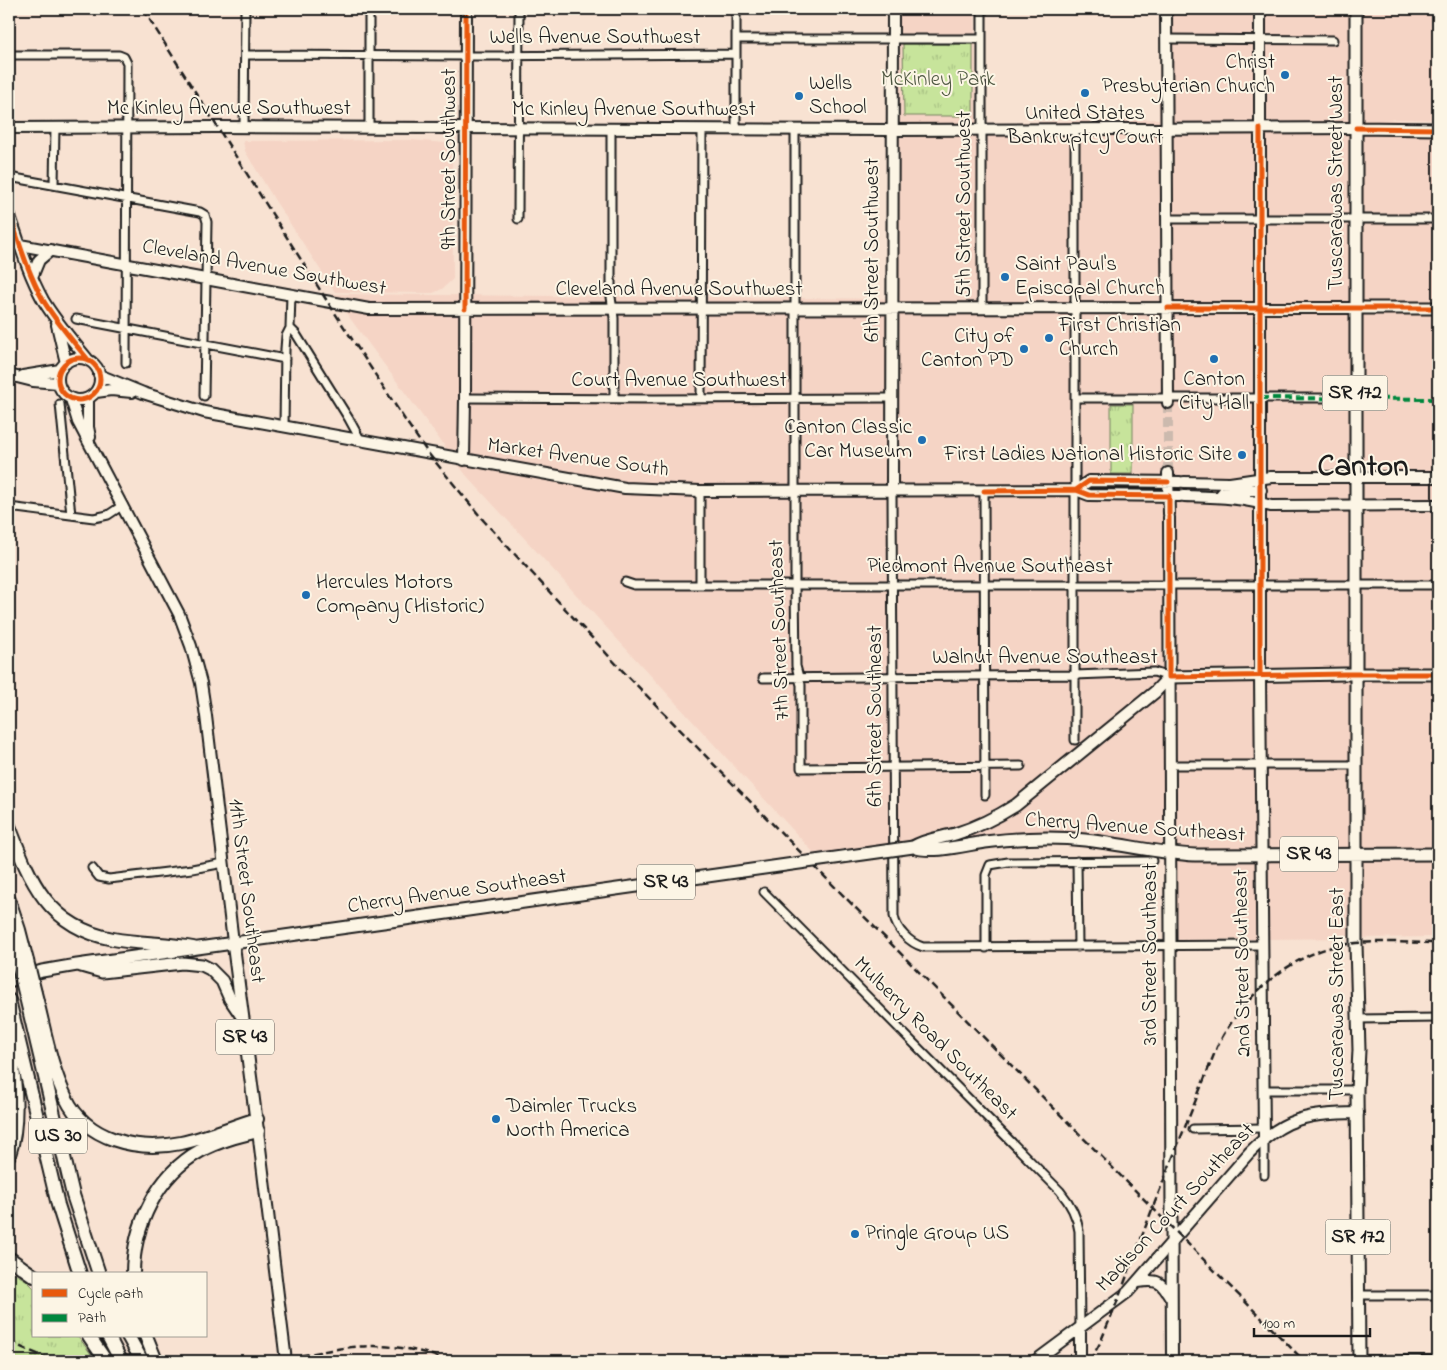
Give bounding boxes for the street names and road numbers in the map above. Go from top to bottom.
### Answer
street label: Wells Avenue Southwest [489,23,701,53]
street label: 9th Street Southwest [435,68,465,250]
street label: Tuscarawas Street West [1322,76,1352,290]
street label: Mc Kinley Avenue Southwest [107,94,351,126]
street label: Mc Kinley Avenue Southwest [512,95,756,127]
street label: 5th Street Southwest [950,111,980,297]
street label: 6th Street Southwest [858,158,888,342]
street label: Cleveland Avenue Southwest [140,232,388,304]
street label: Cleveland Avenue Southwest [555,275,803,305]
street label: Court Avenue Southwest [571,366,787,396]
road number: SR 172 [1322,376,1388,410]
street label: Market Avenue South [485,430,671,486]
street label: 7th Street Southeast [762,539,798,721]
street label: Piedmont Avenue Southeast [867,552,1113,582]
street label: 6th Street Southeast [861,625,891,807]
street label: Walnut Avenue Southeast [932,643,1158,673]
street label: 11th Street Southeast [220,797,272,985]
street label: Cherry Avenue Southeast [1024,805,1246,853]
road number: SR 43 [1280,836,1338,872]
street label: Cherry Avenue Southeast [346,862,569,924]
street label: 3rd Street Southeast [1136,863,1166,1045]
road number: SR 43 [637,864,695,900]
street label: 2nd Street Southeast [1226,869,1260,1057]
street label: Tuscarawas Street East [1323,888,1353,1100]
street label: Mulberry Road Southeast [845,950,1024,1129]
road number: SR 43 [216,1020,274,1054]
street label: Madison Court Southeast [1089,1117,1263,1299]
road number: US 30 [29,1118,87,1154]
road number: SR 172 [1326,1220,1390,1254]

